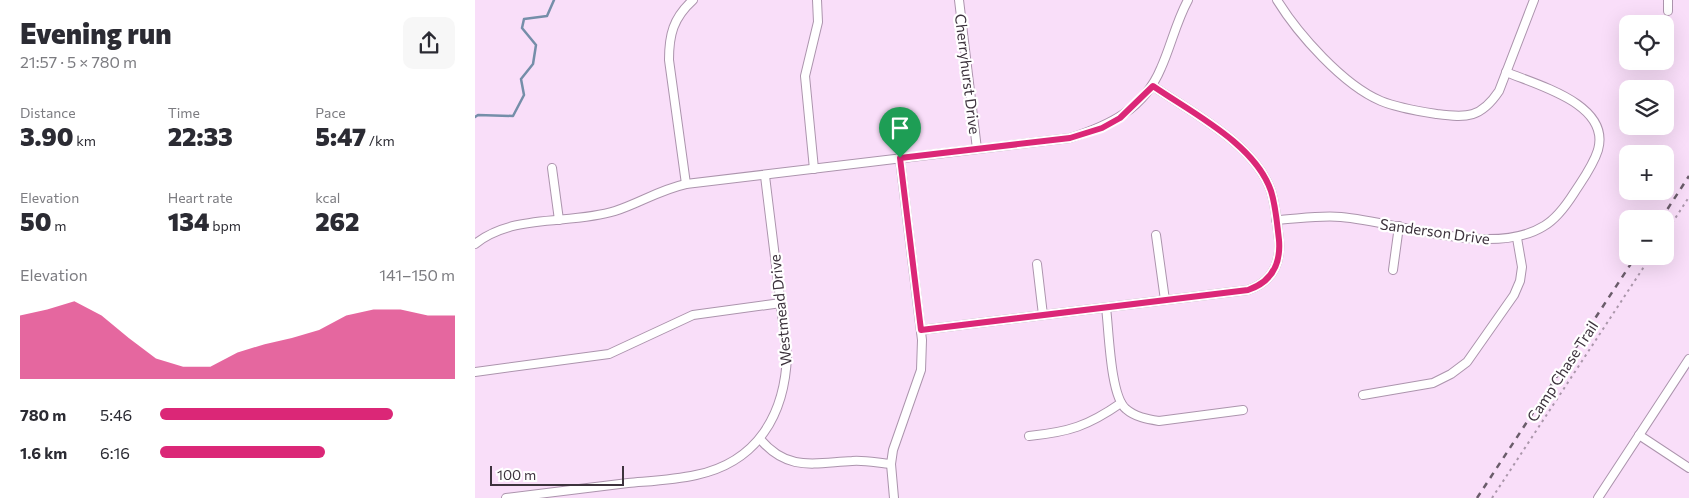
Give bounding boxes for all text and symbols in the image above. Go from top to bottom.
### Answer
street label: Cherryhurst Drive [952,13,984,135]
map controls [1619,15,1674,265]
button: locate [1619,15,1674,70]
text: Evening run [20,16,172,50]
button: share [403,17,455,69]
text: 21:57 · 5 × 780 m [20,52,137,71]
button: layers [1619,80,1674,135]
text: Distance [20,104,76,121]
text: Time [168,104,200,121]
text: Pace [315,104,346,121]
pin [879,107,921,158]
icon: arrive [886,114,914,142]
text: 3.90 [20,121,74,151]
text: 22:33 [168,121,233,151]
text: 5:47 [315,121,366,151]
text: km [74,132,96,149]
text: /km [366,132,395,149]
button: + [1619,145,1674,200]
text: Elevation [20,189,79,206]
text: Heart rate [168,189,233,206]
text: kcal [315,189,340,206]
text: 50 [20,206,52,236]
text: 134 [168,206,210,236]
text: 262 [315,206,359,236]
button: − [1619,210,1674,265]
street label: Sanderson Drive [1379,214,1491,248]
text: m [52,217,66,234]
text: bpm [210,217,241,234]
street label: Westmead Drive [765,253,795,366]
text: Elevation [20,265,88,284]
text: 141–150 m [379,265,455,284]
street label: Camp Chase Trail [1523,317,1601,425]
text: 780 m [20,405,66,424]
text: 5:46 [100,405,132,424]
text: 1.6 km [20,443,67,462]
text: 6:16 [100,443,130,462]
scale bar [490,463,624,486]
text: 100 m [497,466,536,483]

